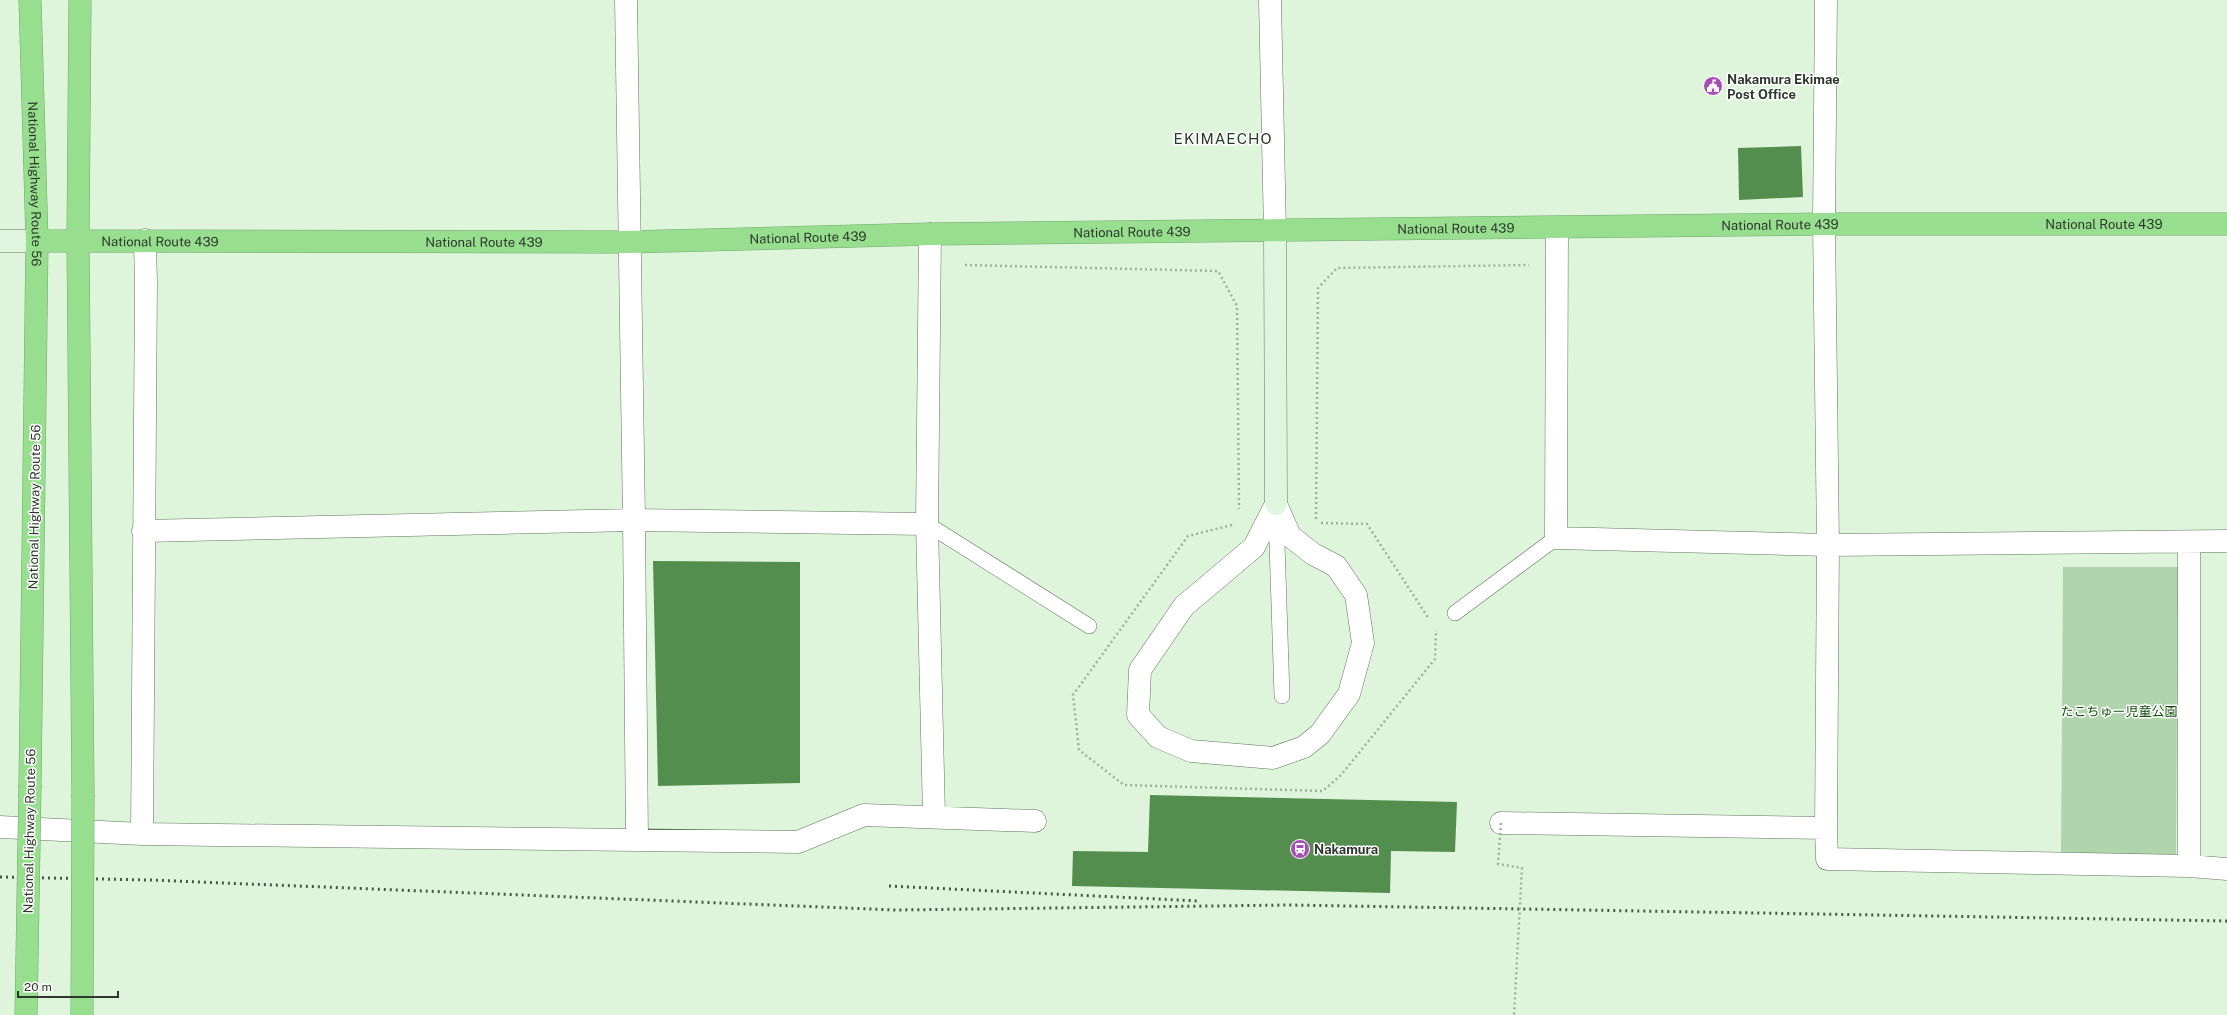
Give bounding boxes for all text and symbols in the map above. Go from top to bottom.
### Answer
place label: Nakamura Ekimae Post Office [1727,72,1840,102]
public building icon: Nakamura Ekimae Post Office [1702,75,1724,97]
street label: National Highway Route 56 [25,101,44,266]
district label: EKIMAECHO [1174,130,1272,147]
street label: National Route 439 [1721,217,1839,233]
street label: National Route 439 [2045,217,2163,232]
street label: National Route 439 [1397,220,1515,237]
street label: National Route 439 [1073,224,1191,240]
street label: National Route 439 [749,229,867,247]
street label: National Route 439 [101,234,219,249]
street label: National Route 439 [425,235,543,250]
street label: National Highway Route 56 [26,424,43,590]
park label: たこちゅー児童公園 [2060,704,2178,719]
street label: National Highway Route 56 [21,748,38,914]
station icon: Nakamura [1289,838,1311,860]
place label: Nakamura [1314,842,1378,857]
scale bar [18,973,118,999]
text: 20 m [24,980,52,994]

